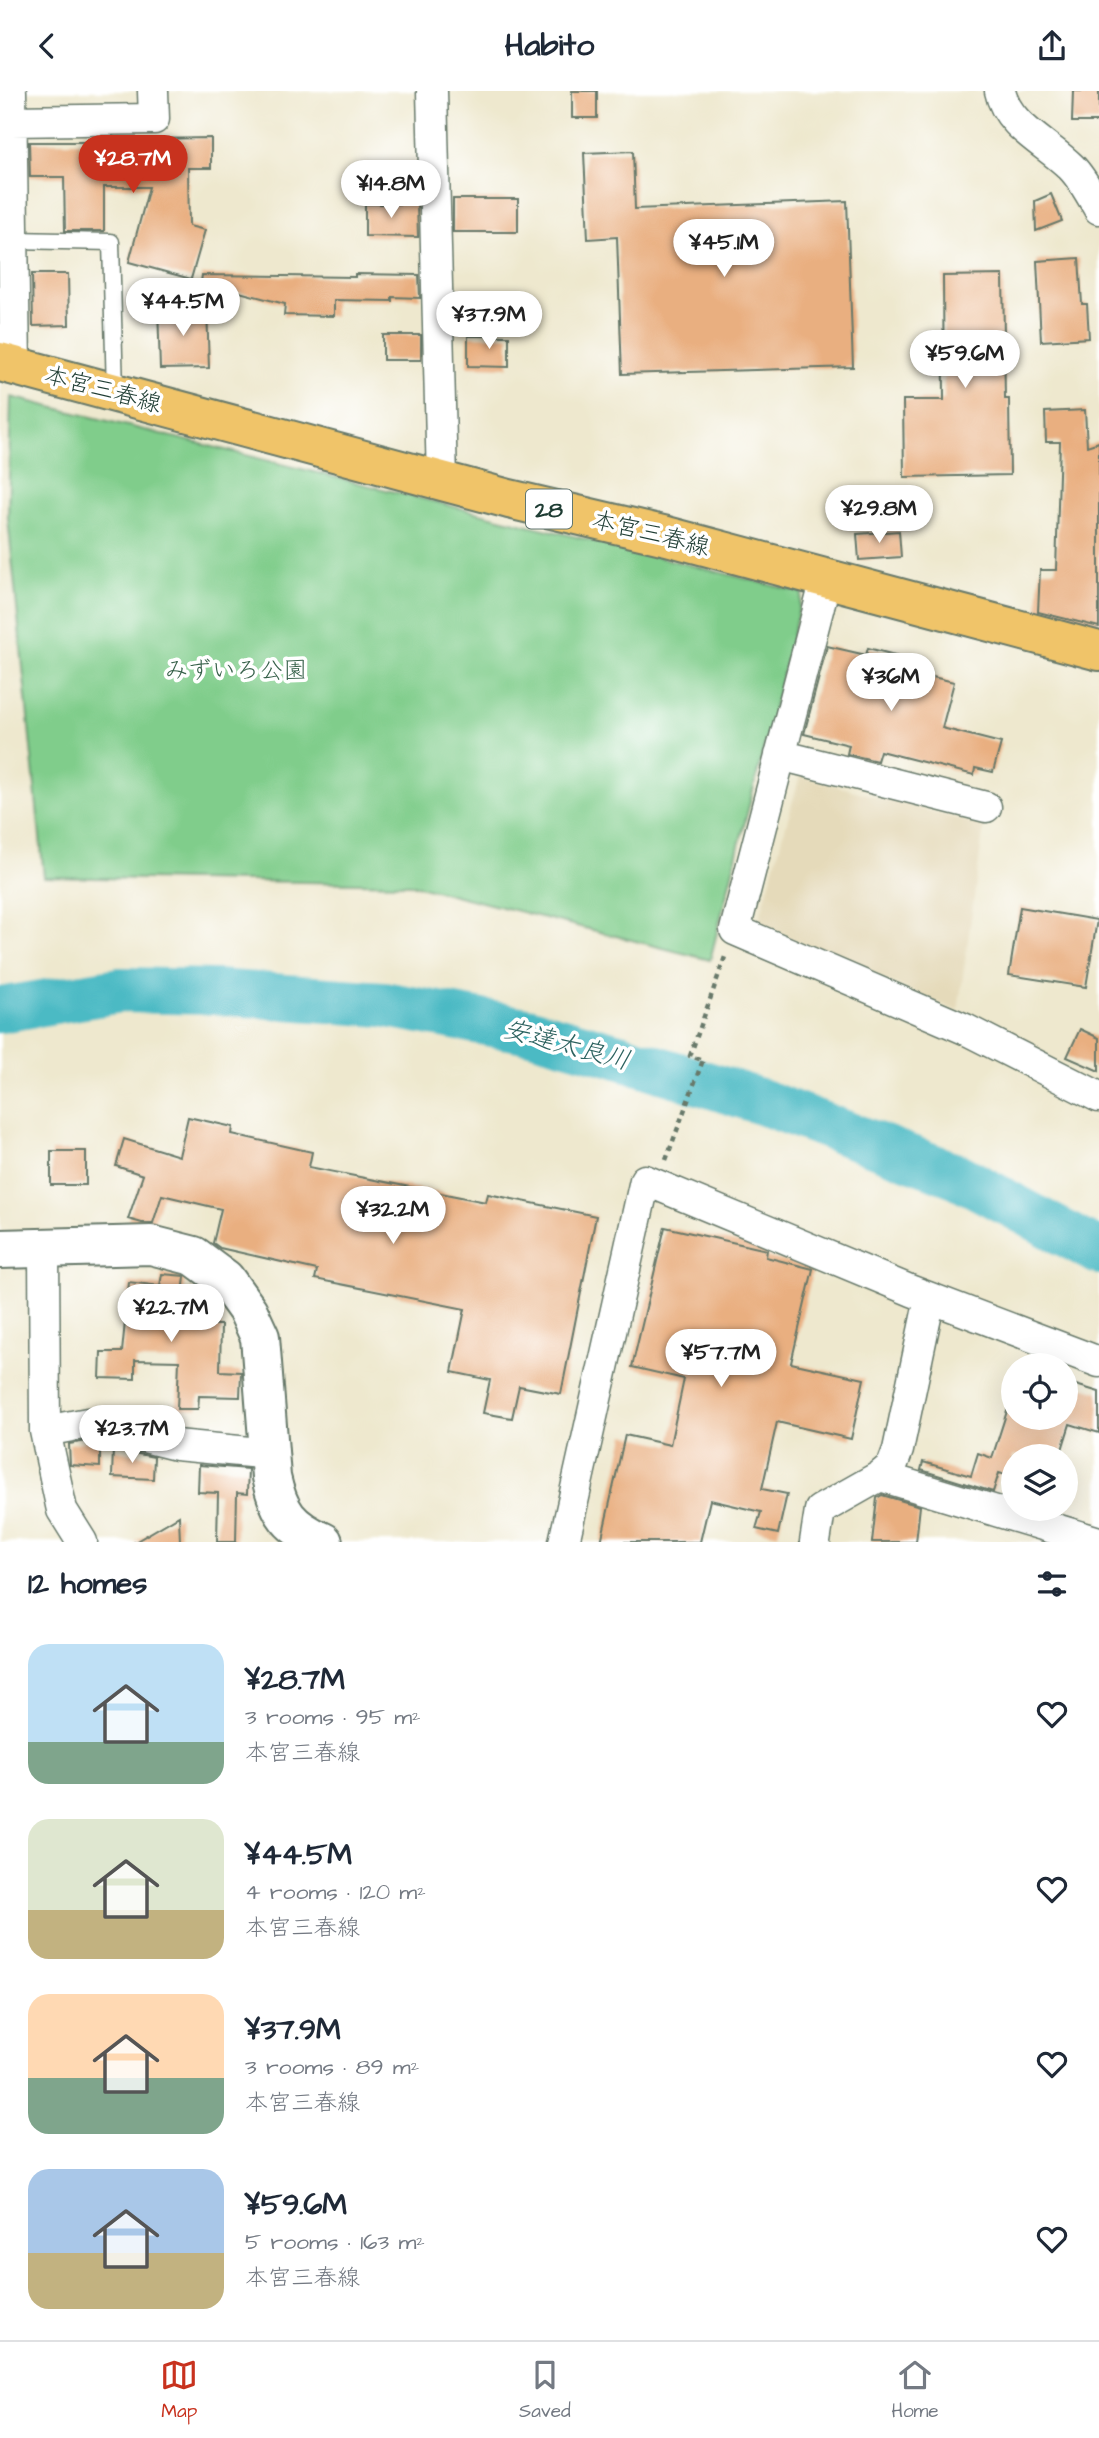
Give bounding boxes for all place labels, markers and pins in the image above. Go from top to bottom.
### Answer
pin: ¥28.7M [76,135,190,195]
pin: ¥14.8M [334,160,448,220]
pin: ¥45.1M [667,219,781,279]
pin: ¥44.5M [126,279,240,338]
pin: ¥37.9M [432,292,546,351]
pin: ¥59.6M [908,331,1022,390]
pin: ¥29.8M [822,485,936,545]
pin: ¥36M [850,653,932,713]
pin: ¥32.2M [336,1187,450,1246]
pin: ¥22.7M [114,1285,228,1344]
pin: ¥57.7M [664,1329,778,1389]
pin: ¥23.7M [75,1405,189,1465]

